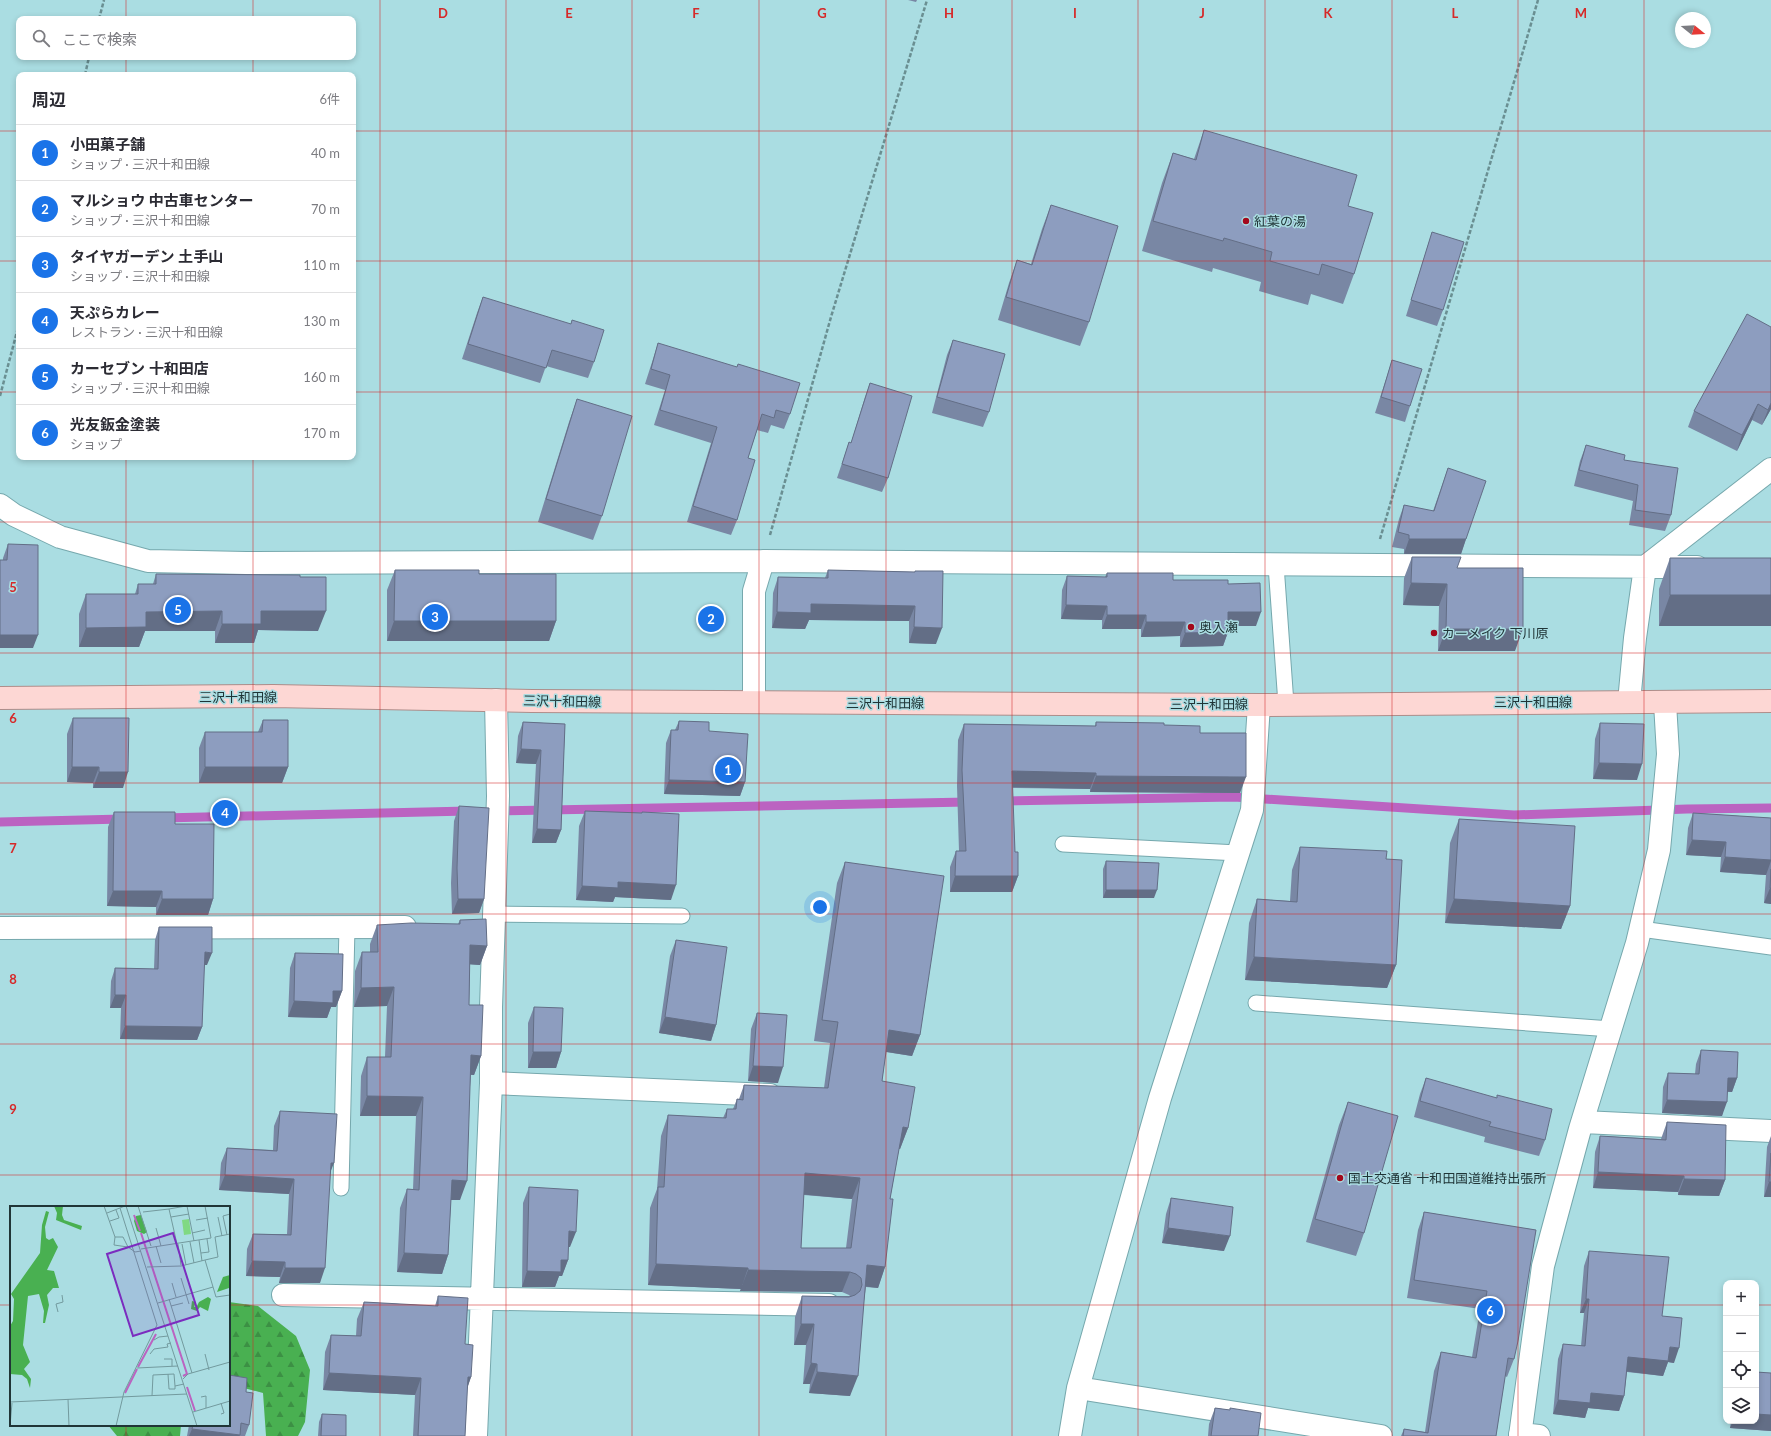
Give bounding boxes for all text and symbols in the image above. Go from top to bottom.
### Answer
text: D [438,5,448,21]
text: E [565,5,573,21]
text: F [692,5,700,21]
text: G [817,5,827,21]
text: H [944,5,954,21]
text: I [1073,5,1077,21]
text: J [1199,5,1205,21]
text: K [1324,5,1334,21]
text: L [1452,5,1459,21]
text: M [1575,5,1587,21]
north arrow [1675,12,1711,48]
search box [16,16,356,60]
icon: search [30,27,52,49]
text: ここで検索 [62,30,137,48]
text: 周辺 [32,89,66,110]
text: 6件 [319,91,340,107]
text: 小田菓子舗 [70,135,145,153]
text: 1 [41,145,49,161]
text: 40 m [311,145,340,161]
text: ショップ · 三沢十和田線 [70,156,210,172]
text: マルショウ 中古車センター [70,191,254,209]
text: 2 [41,201,49,217]
text: 70 m [311,201,340,217]
text: ショップ · 三沢十和田線 [70,212,210,228]
place label: 紅葉の湯 [1254,213,1306,229]
marker: 紅葉の湯 [1241,216,1251,226]
text: タイヤガーデン 土手山 [70,247,223,265]
text: 3 [41,257,49,273]
text: 110 m [303,257,340,273]
text: ショップ · 三沢十和田線 [70,268,210,284]
text: 天ぷらカレー [70,303,160,321]
text: 4 [41,313,49,329]
text: 130 m [303,313,340,329]
text: レストラン · 三沢十和田線 [70,324,223,340]
text: カーセブン 十和田店 [70,359,209,377]
text: 5 [41,369,49,385]
text: 160 m [303,369,340,385]
text: ショップ · 三沢十和田線 [70,380,210,396]
text: 光友鈑金塗装 [70,415,160,433]
text: 6 [41,425,49,441]
text: 170 m [303,425,340,441]
text: ショップ [70,436,122,452]
text: 5 [9,579,17,595]
pin: 5 [165,595,191,625]
pin: 3 [422,602,448,632]
pin: 2 [698,604,724,634]
place label: 奥入瀬 [1199,619,1238,635]
marker: 奥入瀬 [1186,622,1196,632]
place label: カーメイク 下川原 [1442,625,1549,641]
marker: カーメイク 下川原 [1429,628,1439,638]
street label: 三沢十和田線 [199,689,277,705]
street label: 三沢十和田線 [523,692,601,710]
street label: 三沢十和田線 [1494,694,1572,710]
street label: 三沢十和田線 [846,695,924,711]
street label: 三沢十和田線 [1170,696,1248,712]
text: 6 [9,710,17,726]
pin: 1 [715,755,741,785]
pin: 4 [212,798,238,828]
text: 7 [9,840,17,856]
your location [810,897,830,917]
text: 8 [9,971,17,987]
text: 9 [9,1101,17,1117]
place label: 国土交通省 十和田国道維持出張所 [1348,1170,1546,1186]
marker: 国土交通省 十和田国道維持出張所 [1335,1173,1345,1183]
inset map [10,1206,230,1426]
map controls [1723,1280,1759,1424]
button: + [1723,1280,1759,1316]
pin: 6 [1477,1296,1503,1326]
button: − [1723,1316,1759,1352]
button: locate [1723,1352,1759,1388]
button: layers [1723,1388,1759,1424]

